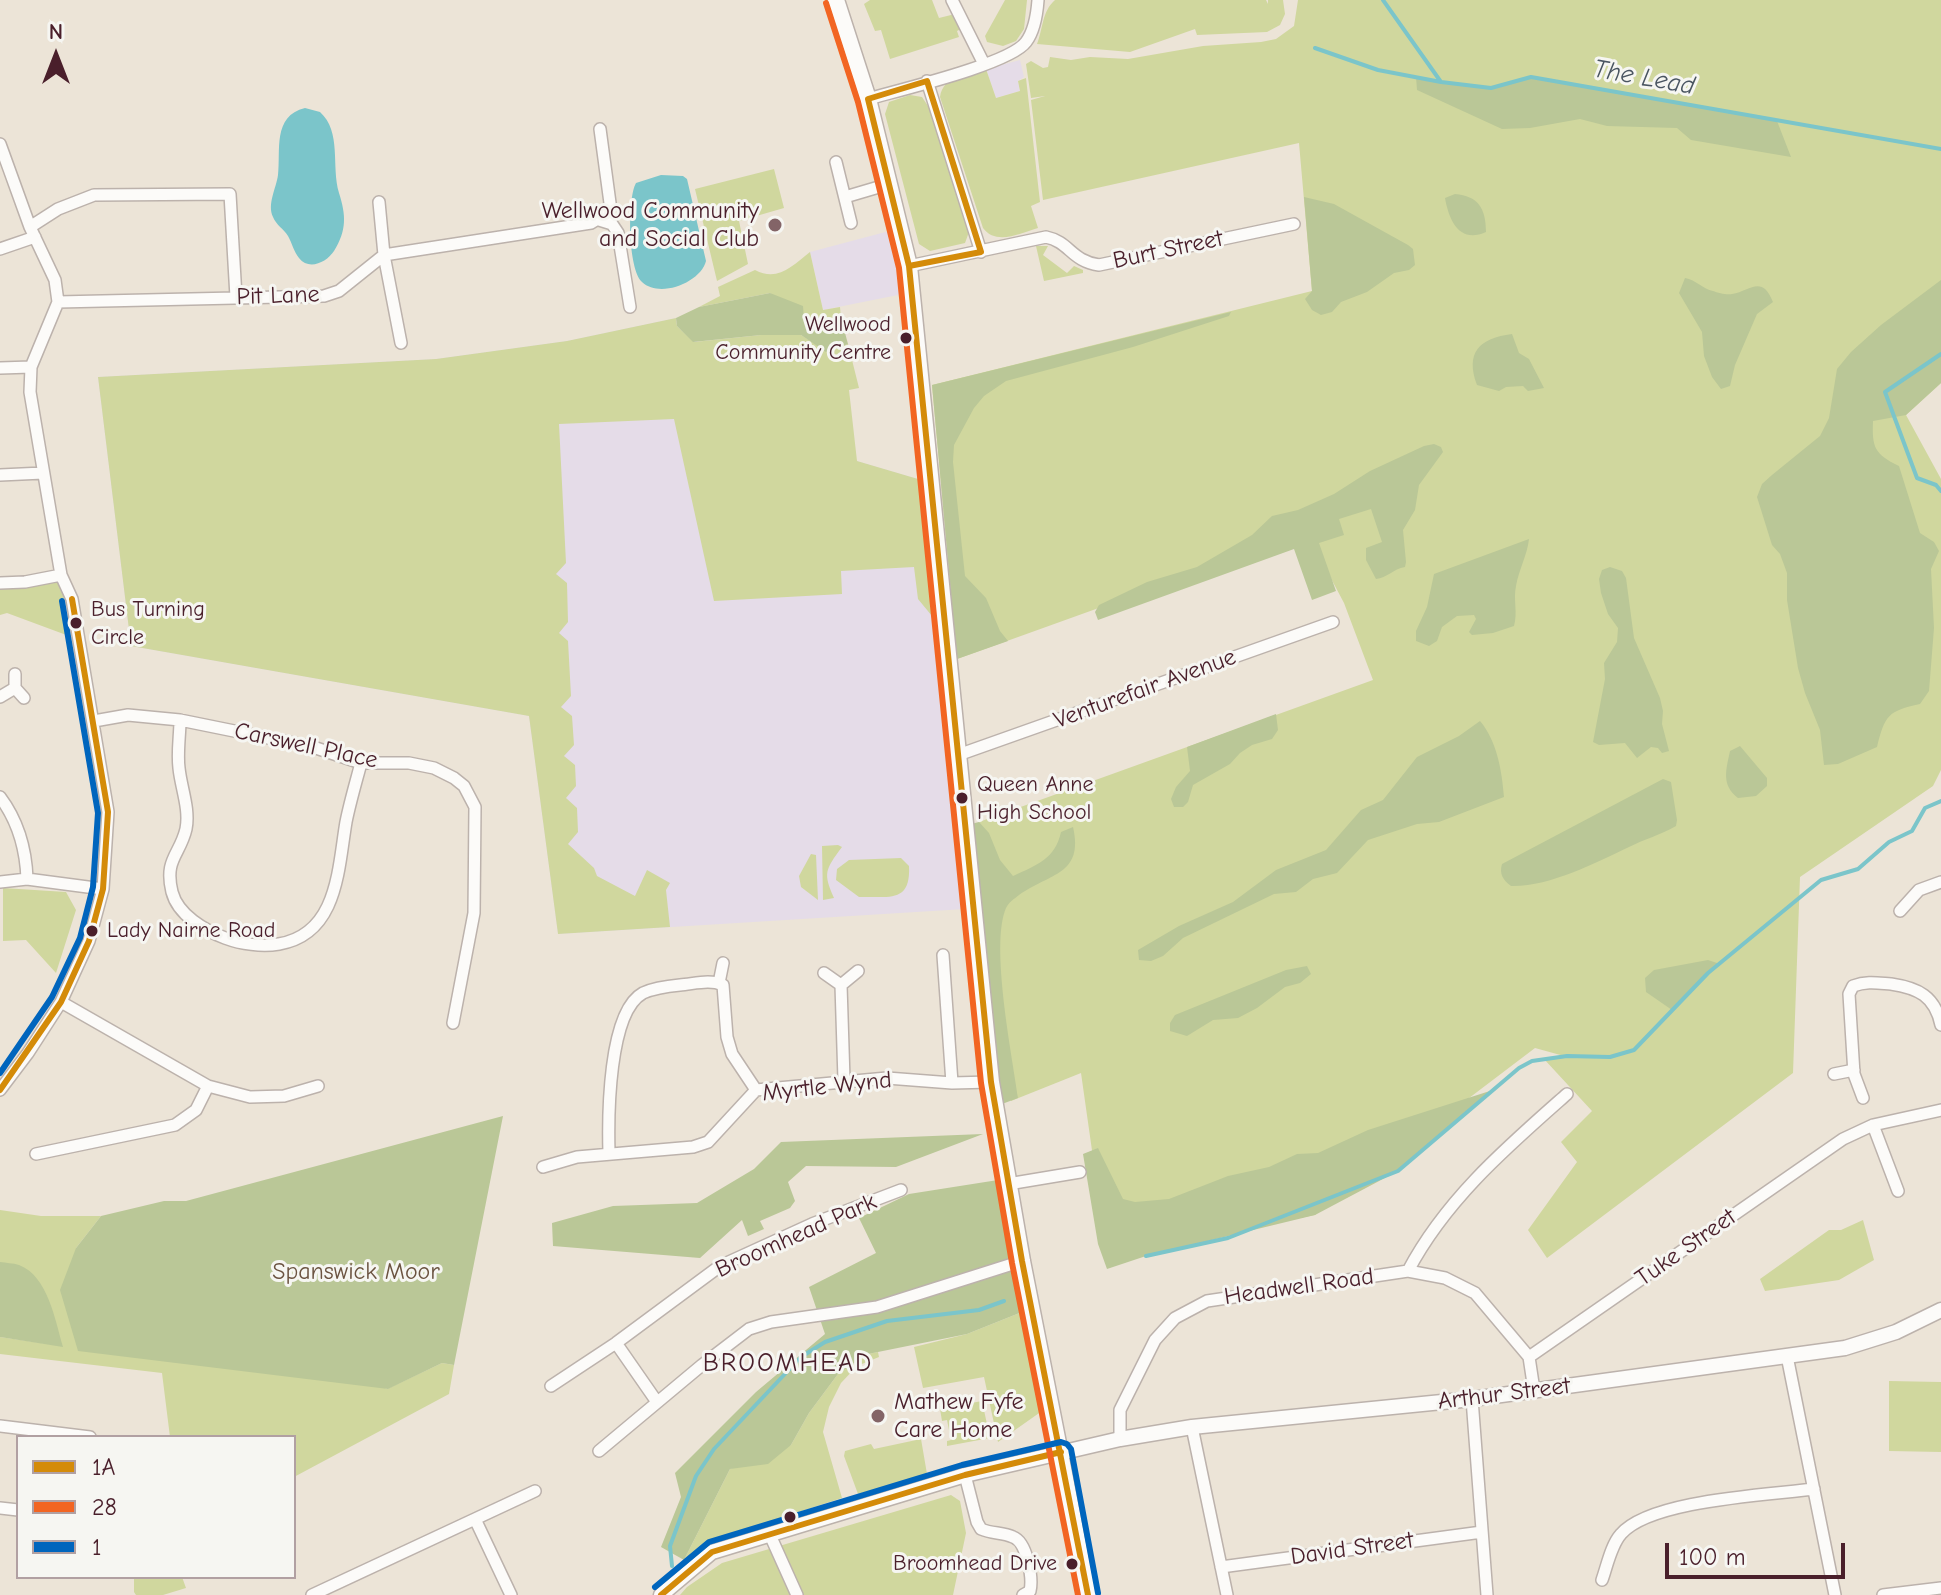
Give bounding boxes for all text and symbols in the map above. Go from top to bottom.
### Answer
north arrow [16,16,96,96]
text: N [49,19,63,45]
water label: The Lead [1591,54,1697,102]
place label: Wellwood Community and Social Club [542,197,759,253]
marker: Wellwood Community and Social Club [766,216,784,234]
street label: Burt Street [1110,224,1226,276]
street label: Pit Lane [236,280,320,312]
place label: Wellwood Community Centre [715,312,891,364]
marker: Wellwood Community Centre [898,330,914,346]
place label: Bus Turning Circle [91,597,205,648]
marker: Bus Turning Circle [68,615,84,631]
street label: Venturefair Avenue [1050,643,1240,735]
street label: Carswell Place [232,717,380,775]
place label: Queen Anne High School [977,772,1094,824]
marker: Queen Anne High School [954,790,970,806]
place label: Lady Nairne Road [107,918,275,944]
marker: Lady Nairne Road [84,923,100,939]
street label: Myrtle Wynd [761,1066,893,1108]
street label: Broomhead Park [711,1188,881,1284]
street label: Tuke Street [1630,1203,1742,1293]
park label: Spanswick Moor [272,1258,440,1286]
street label: Headwell Road [1222,1262,1376,1312]
district label: BROOMHEAD [703,1348,873,1380]
street label: Arthur Street [1436,1372,1572,1416]
place label: Mathew Fyfe Care Home [894,1388,1023,1444]
marker: Mathew Fyfe Care Home [869,1407,887,1425]
legend [16,1435,296,1579]
text: 1A [92,1453,115,1481]
text: 28 [92,1493,117,1521]
unlabelled marker [782,1509,798,1525]
street label: David Street [1289,1526,1415,1572]
scale bar [1669,1527,1849,1577]
text: 1 [92,1533,102,1561]
text: 100 m [1679,1543,1746,1571]
place label: Broomhead Drive [893,1551,1057,1577]
marker: Broomhead Drive [1064,1556,1080,1572]

